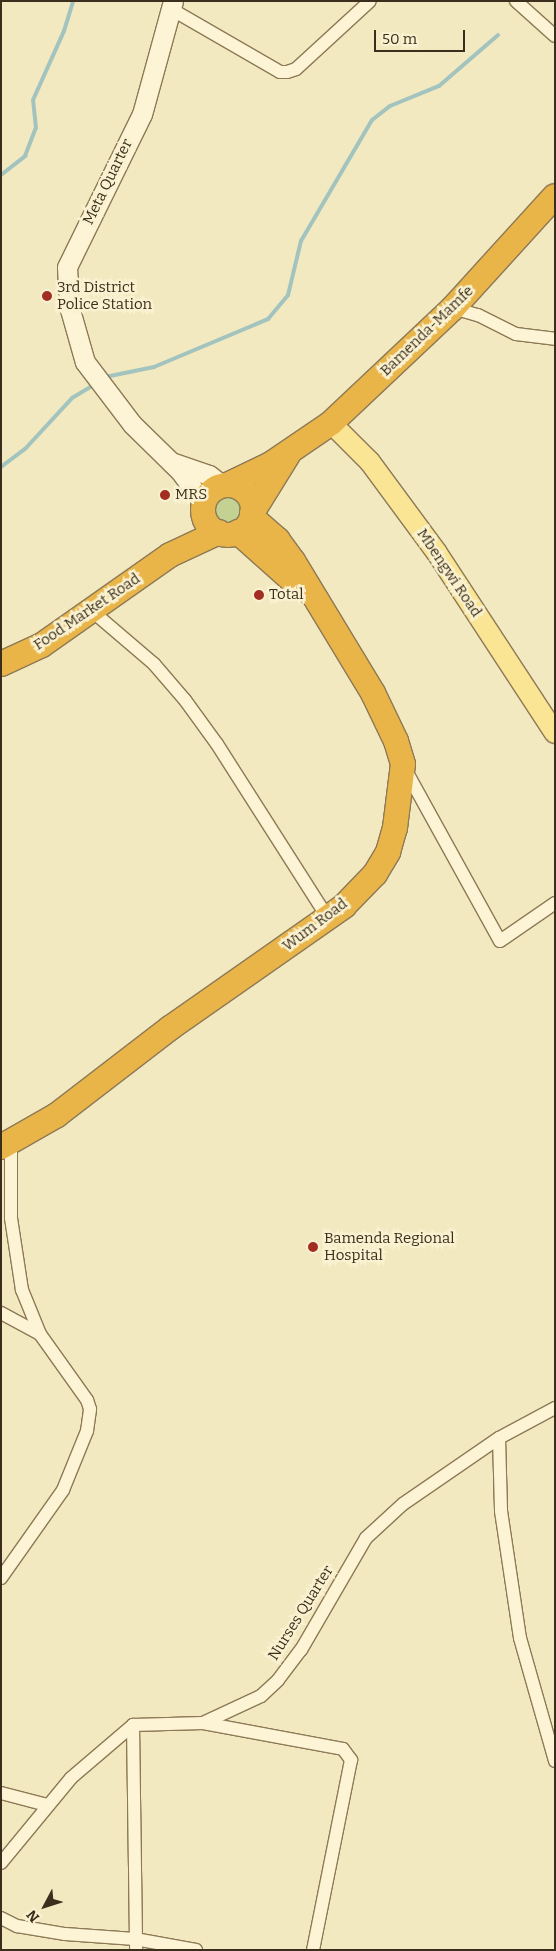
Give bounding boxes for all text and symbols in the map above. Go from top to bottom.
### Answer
scale bar [376,20,467,52]
text: 50 m [382,30,417,48]
street label: Meta Quarter [79,136,137,228]
place label: 3rd District Police Station [57,278,152,313]
street label: Bamenda-Mamfe [377,282,477,380]
marker: 3rd District Police Station [41,290,53,302]
place label: MRS [175,486,207,504]
marker: MRS [159,489,171,501]
street label: Mbengwi Road [413,525,485,621]
street label: Food Market Road [30,570,144,654]
place label: Total [269,586,303,604]
marker: Total [253,589,265,601]
street label: Wum Road [279,895,351,955]
place label: Bamenda Regional Hospital [324,1229,454,1264]
marker: Bamenda Regional Hospital [306,1240,320,1254]
street label: Nurses Quarter [265,1562,337,1664]
north arrow [20,1881,70,1931]
text: N [23,1906,43,1926]

